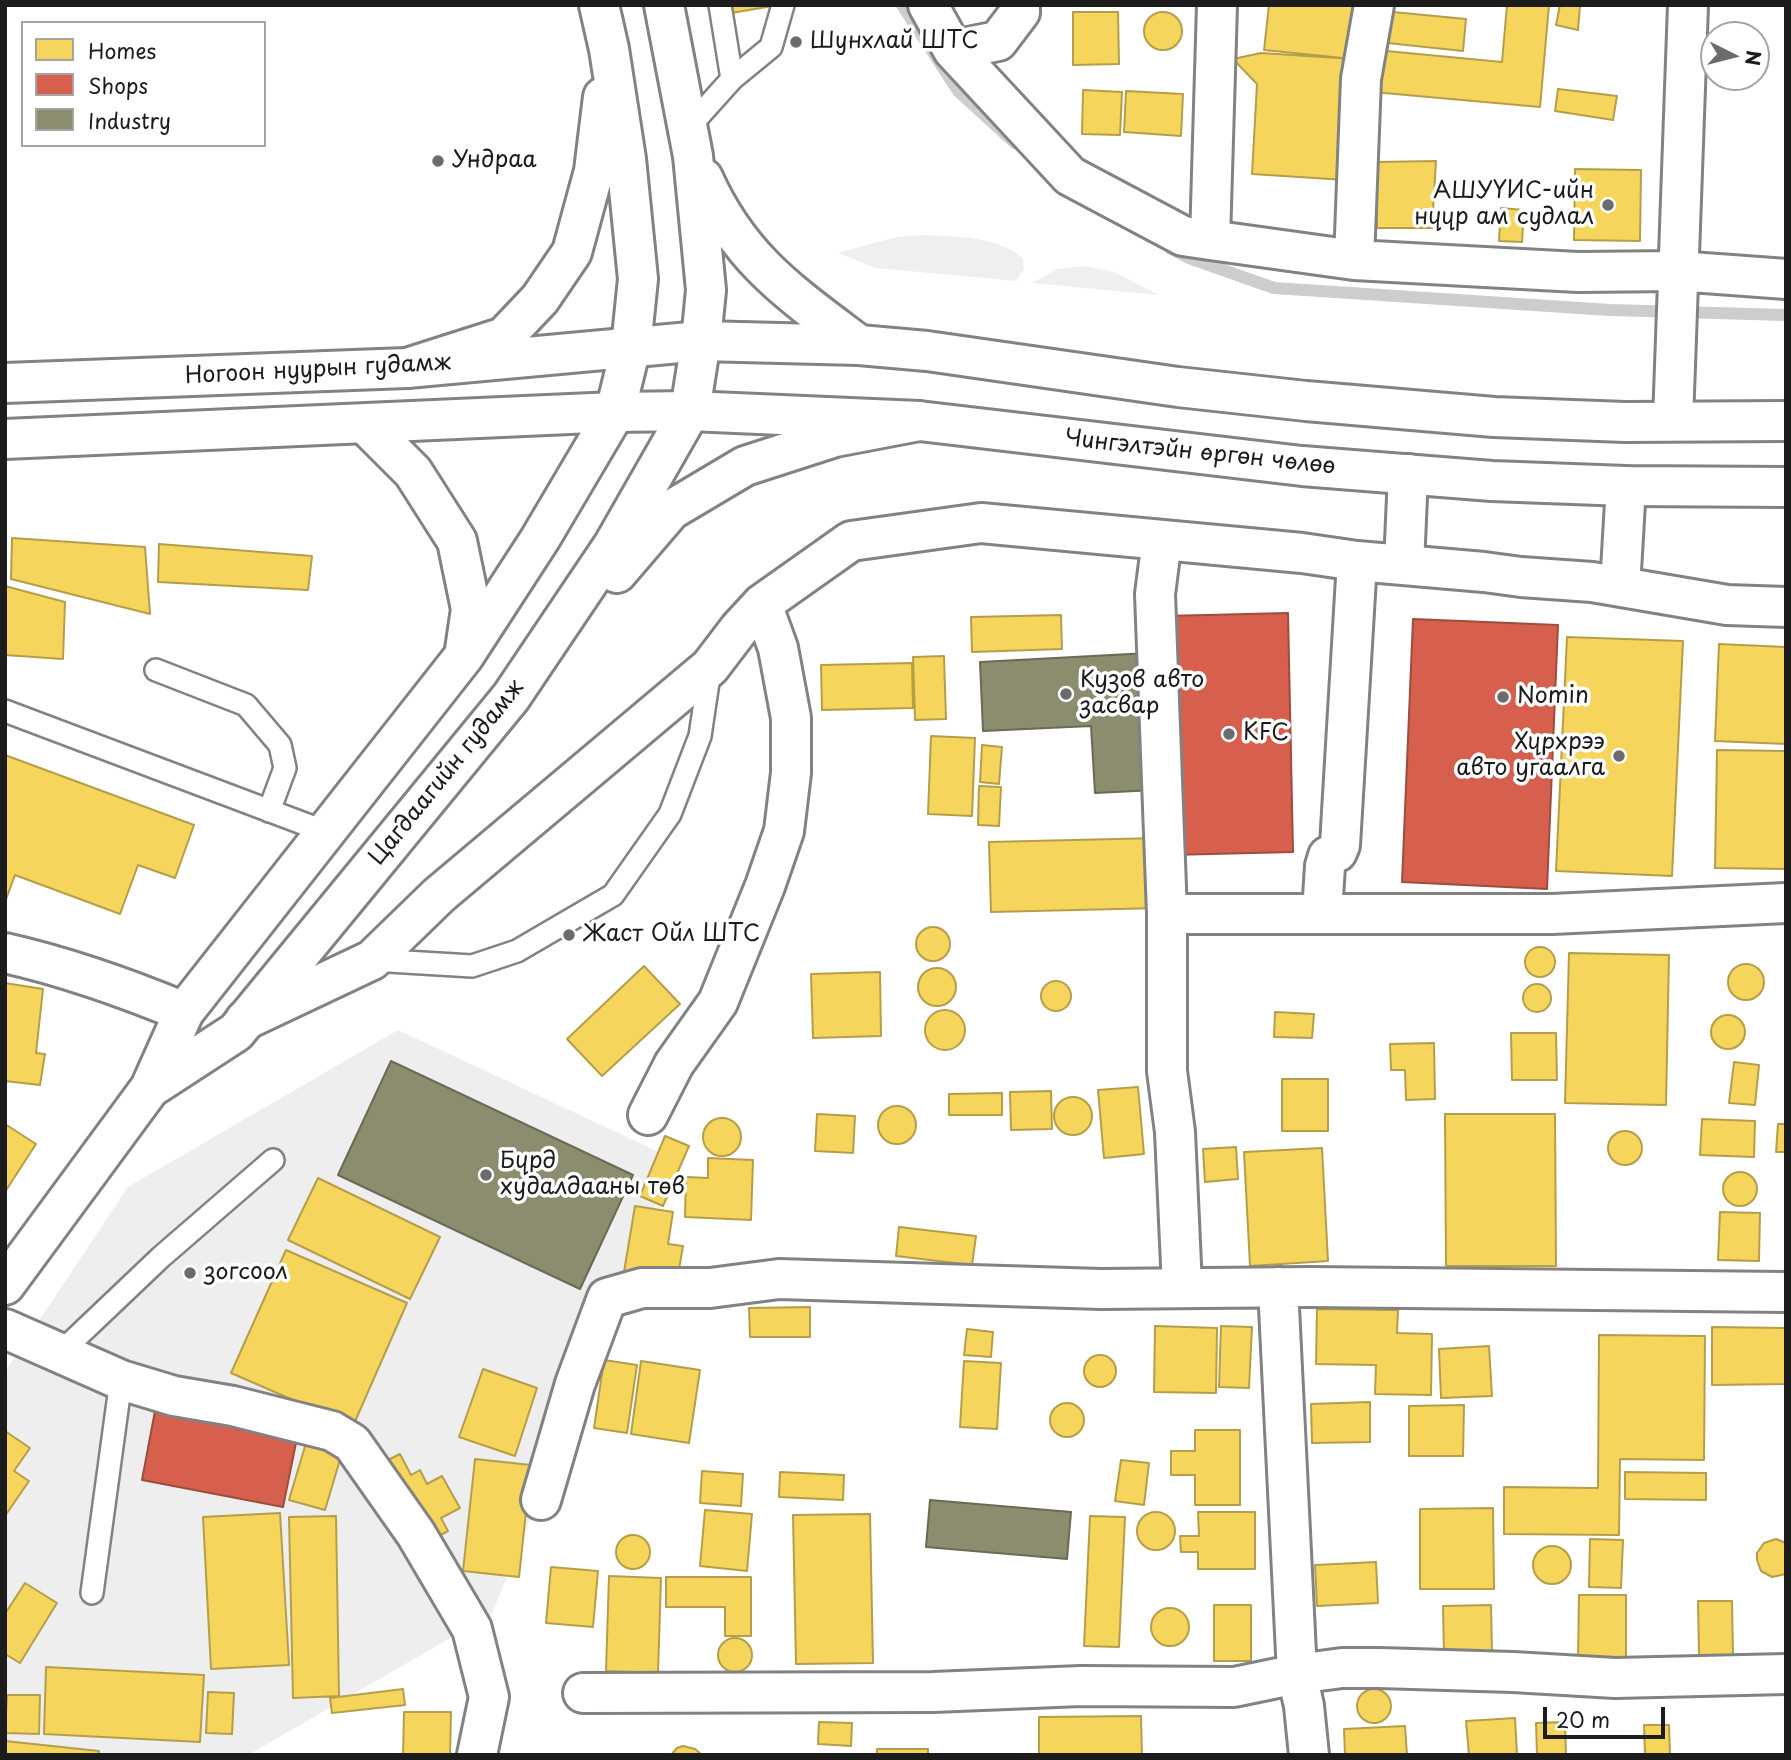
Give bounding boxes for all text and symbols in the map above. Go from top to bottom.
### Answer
legend [21,21,266,147]
north arrow [1700,21,1770,91]
place label: Шунхлай ШТС [810,28,979,56]
text: Homes [88,34,156,66]
marker: Шунхлай ШТС [788,34,804,50]
text: N [1739,49,1769,67]
text: Shops [88,69,148,101]
text: Industry [88,104,171,136]
place label: Ундраа [452,147,537,175]
marker: Ундраа [430,153,446,169]
place label: АШУҮИС-ийн нүүр ам судлал [1414,178,1594,232]
marker: АШУҮИС-ийн нүүр ам судлал [1600,197,1616,213]
street label: Ногоон нуурын гудамж [184,349,452,391]
street label: Чингэлтэйн өргөн чөлөө [1063,425,1337,481]
place label: Кузов авто засвар [1080,667,1204,721]
street label: Цагдаагийн гудамж [364,675,530,871]
place label: Nomin [1517,683,1589,711]
marker: Кузов авто засвар [1058,686,1074,702]
marker: Nomin [1495,689,1511,705]
place label: KFC [1243,720,1289,748]
marker: KFC [1221,726,1237,742]
place label: Хүрхрээ авто угаалга [1456,729,1605,783]
marker: Хүрхрээ авто угаалга [1611,748,1627,764]
place label: Жаст Ойл ШТС [583,921,760,949]
marker: Жаст Ойл ШТС [561,927,577,943]
place label: Бүрд худалдааны төв [500,1148,685,1202]
marker: Бүрд худалдааны төв [478,1167,494,1183]
place label: зогсоол [204,1259,288,1287]
marker: зогсоол [182,1265,198,1281]
scale bar [1546,1694,1668,1738]
text: 20 m [1556,1703,1610,1735]

